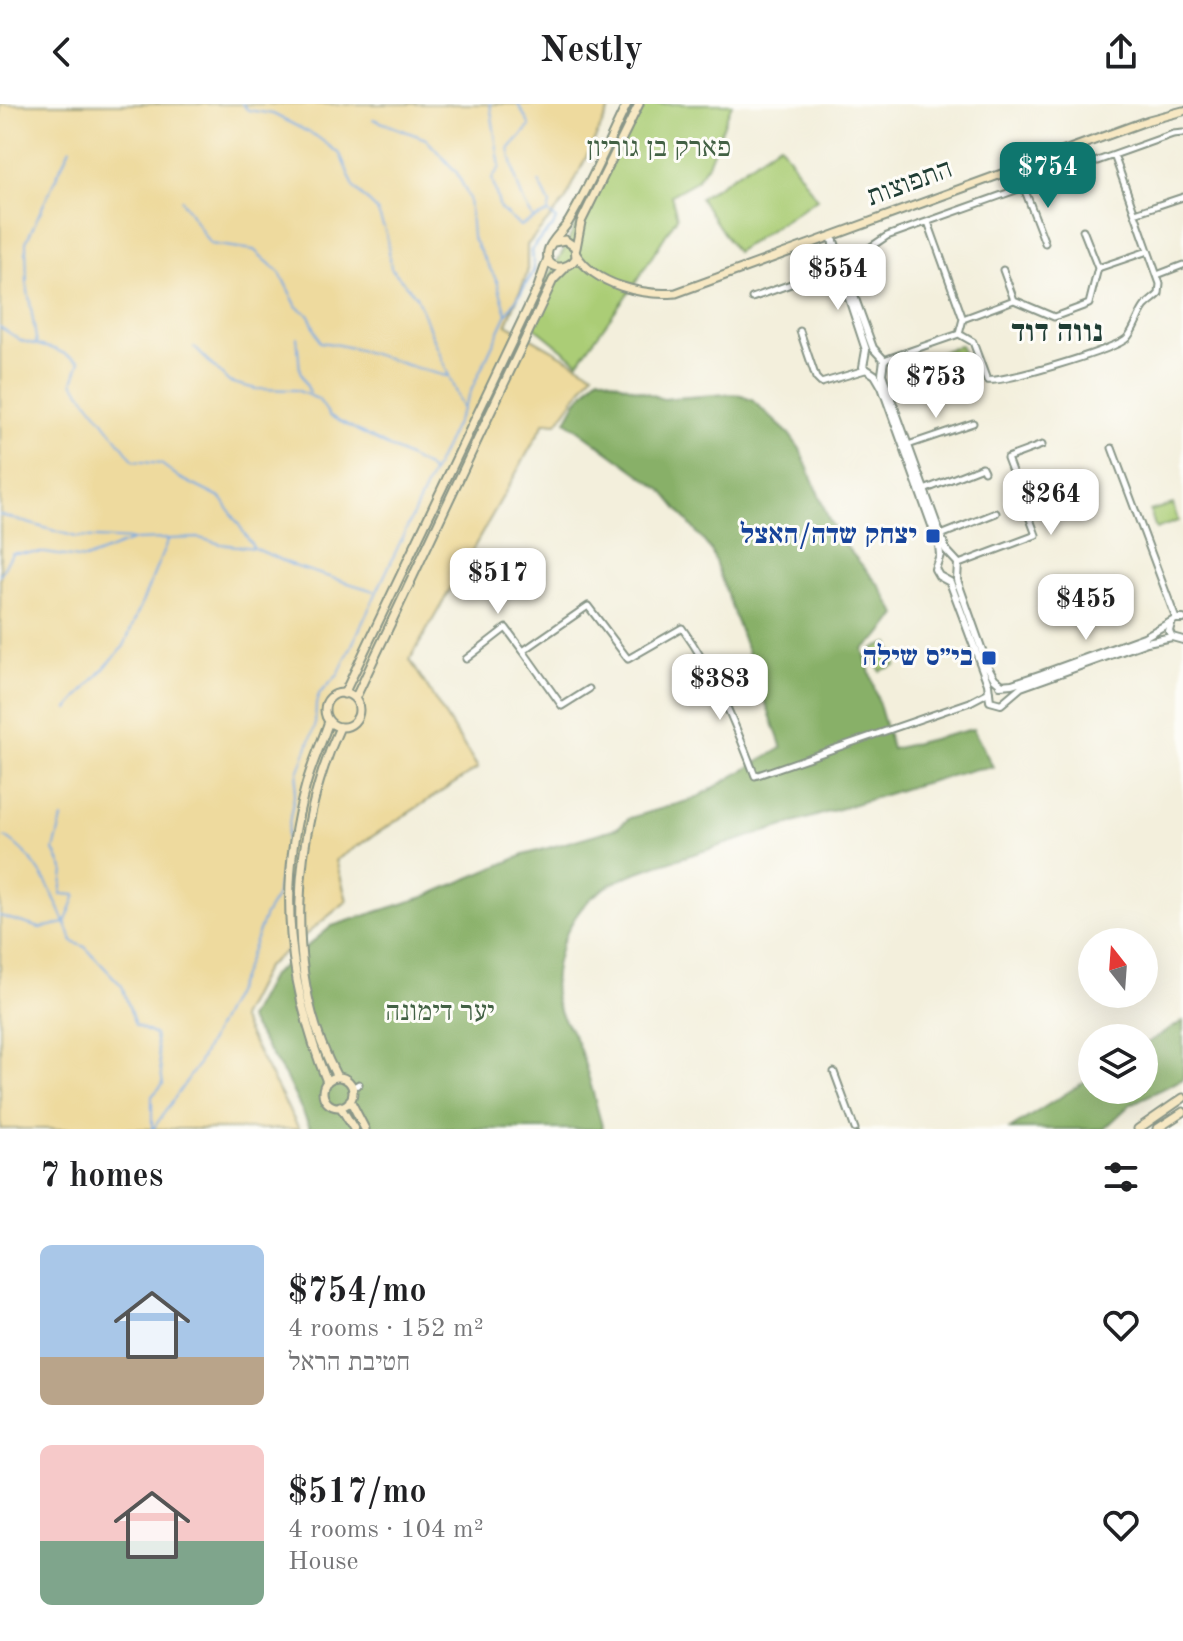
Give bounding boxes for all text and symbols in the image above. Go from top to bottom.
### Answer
icon: back [40,30,84,74]
icon: share [1099,30,1143,74]
text: Nestly [540,34,643,70]
park label: פארק בן גוריון [587,135,731,163]
pin: $754 [1001,142,1095,210]
text: $754 [1018,155,1078,181]
street label: התפוצות [864,156,956,212]
pin: $554 [791,244,885,312]
text: $554 [808,257,868,283]
district label: נווה דוד [1011,318,1103,348]
pin: $753 [889,352,983,420]
text: $753 [906,365,966,391]
pin: $264 [1004,469,1098,537]
text: $264 [1021,482,1081,508]
place label: יצחק שדה/האצל [740,520,917,550]
marker: יצחק שדה/האצל [924,527,942,545]
pin: $517 [451,548,545,616]
text: $517 [468,561,528,587]
pin: $455 [1039,574,1133,642]
text: $455 [1056,587,1116,613]
place label: בי״ס שילה [862,642,973,672]
marker: בי״ס שילה [980,649,998,667]
pin: $383 [673,654,767,722]
text: $383 [690,667,750,693]
north arrow [1078,928,1158,1008]
map controls [1078,928,1158,1104]
park label: יער דימונה [385,999,495,1027]
button: layers [1078,1024,1158,1104]
icon: filters [1099,1155,1143,1199]
text: 7 homes [40,1160,163,1194]
text: $754/mo [288,1275,427,1309]
icon: home [104,1277,200,1373]
icon: heart [1099,1303,1143,1347]
text: 4 rooms · 152 m² [288,1316,484,1342]
text: חטיבת הראל [288,1350,410,1376]
text: $517/mo [288,1476,427,1510]
icon: home [104,1477,200,1573]
icon: heart [1099,1503,1143,1547]
text: 4 rooms · 104 m² [288,1517,484,1543]
text: House [288,1549,359,1575]

